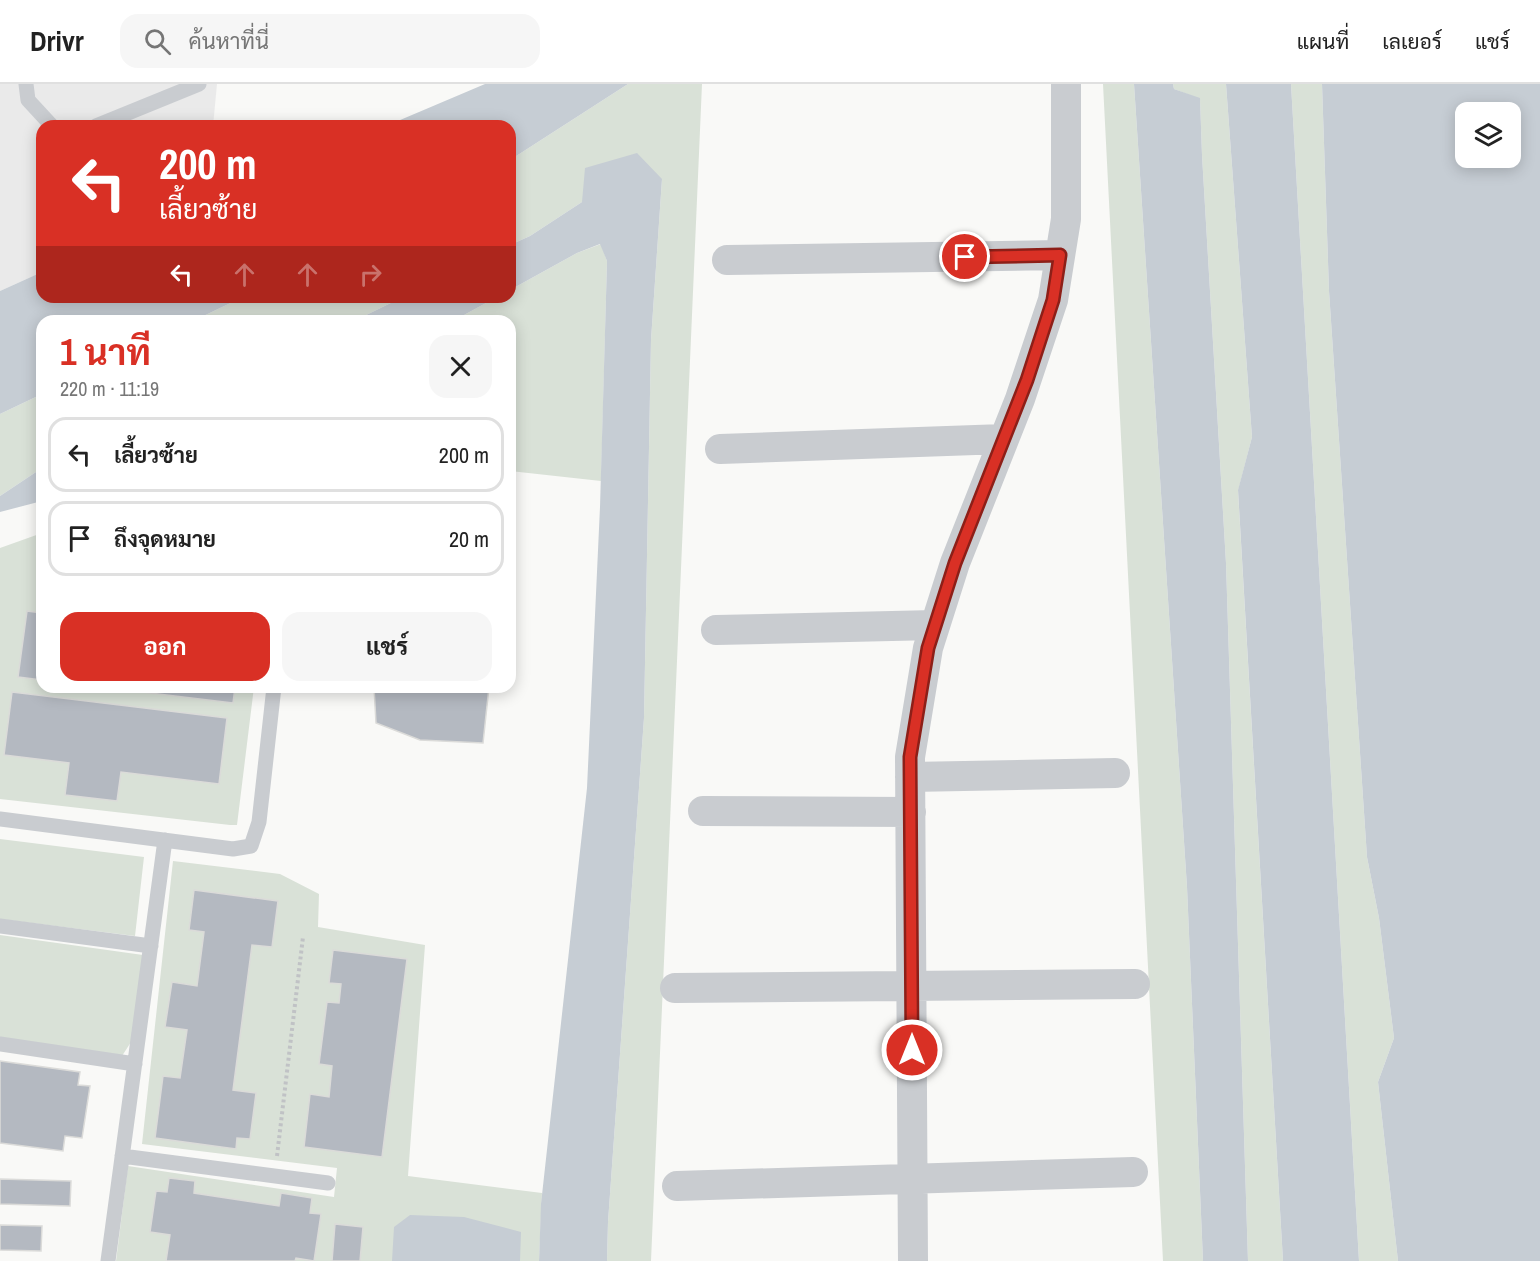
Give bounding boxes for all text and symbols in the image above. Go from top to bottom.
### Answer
search box [120,14,540,68]
text: Drivr [30,22,84,60]
icon: search [141,25,174,58]
text: ค้นหาที่นี่ [189,26,269,56]
text: แผนที่ [1297,27,1349,56]
text: เลเยอร์ [1382,27,1442,56]
text: แชร์ [1475,27,1510,56]
map controls [1455,102,1521,168]
button: layers [1455,102,1521,168]
text: 200 m [159,136,257,192]
icon: left [60,144,138,222]
text: เลี้ยวซ้าย [159,191,257,227]
pin [939,231,990,282]
icon: arrive [948,240,981,273]
icon: left [165,258,198,291]
icon: ahead [228,258,261,291]
icon: ahead [291,258,324,291]
icon: right [354,258,387,291]
text: 1 นาที [60,328,151,376]
button: close [429,335,492,398]
text: 220 m · 11:19 [60,375,159,402]
icon: left [63,438,96,471]
text: เลี้ยวซ้าย [114,440,198,470]
text: 200 m [439,440,489,470]
icon: arrive [63,522,96,555]
text: ถึงจุดหมาย [114,524,216,554]
text: 20 m [449,524,489,554]
button: ออก [60,612,270,681]
button: แชร์ [282,612,492,681]
position arrow [880,1018,944,1082]

